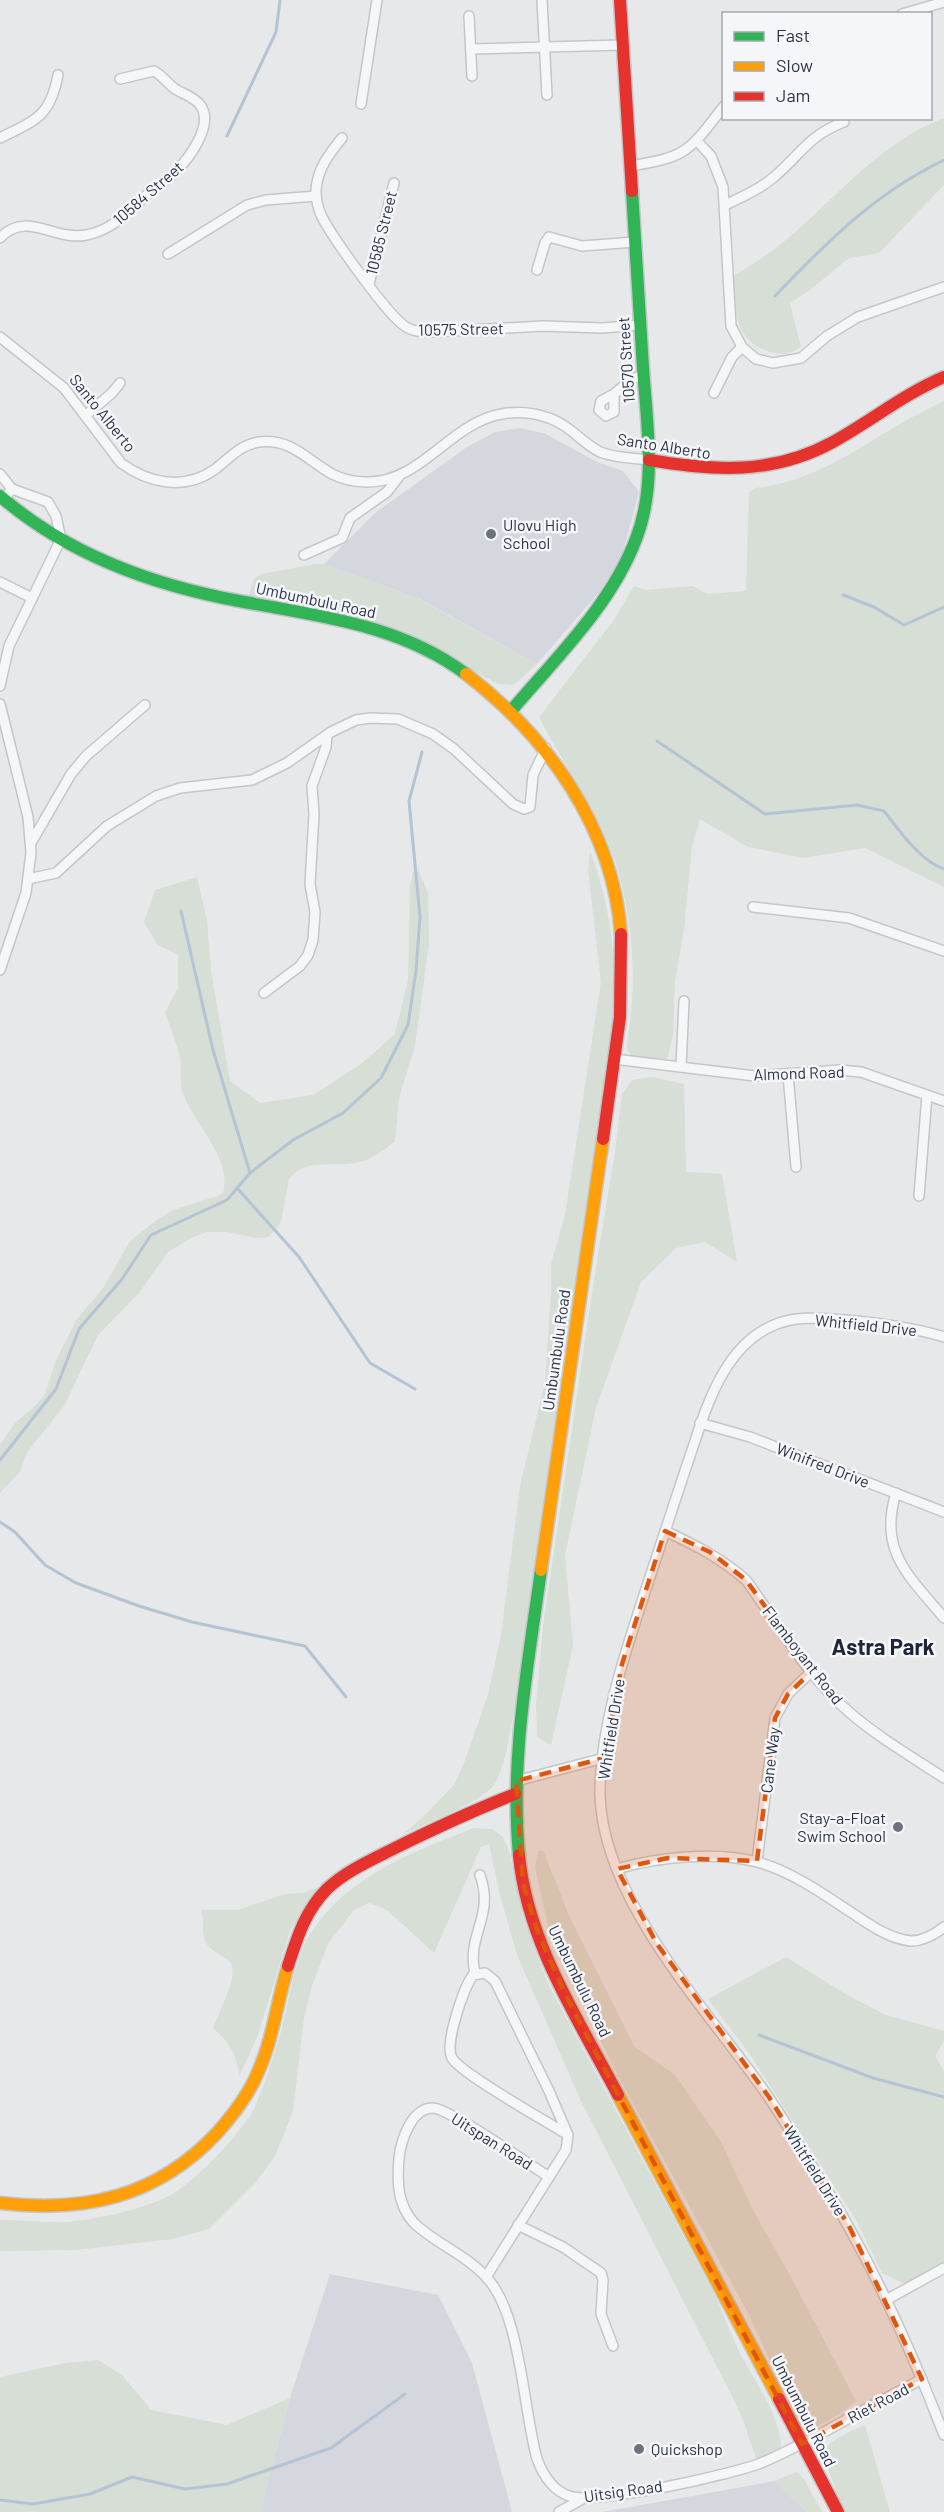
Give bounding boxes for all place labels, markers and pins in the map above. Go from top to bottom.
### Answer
place label: Ulovu High School [503,515,577,552]
marker: Ulovu High School [484,527,498,541]
place label: Stay-a-Float Swim School [797,1808,886,1845]
marker: Stay-a-Float Swim School [891,1820,905,1834]
place label: Quickshop [651,2439,723,2458]
marker: Quickshop [632,2442,646,2456]

